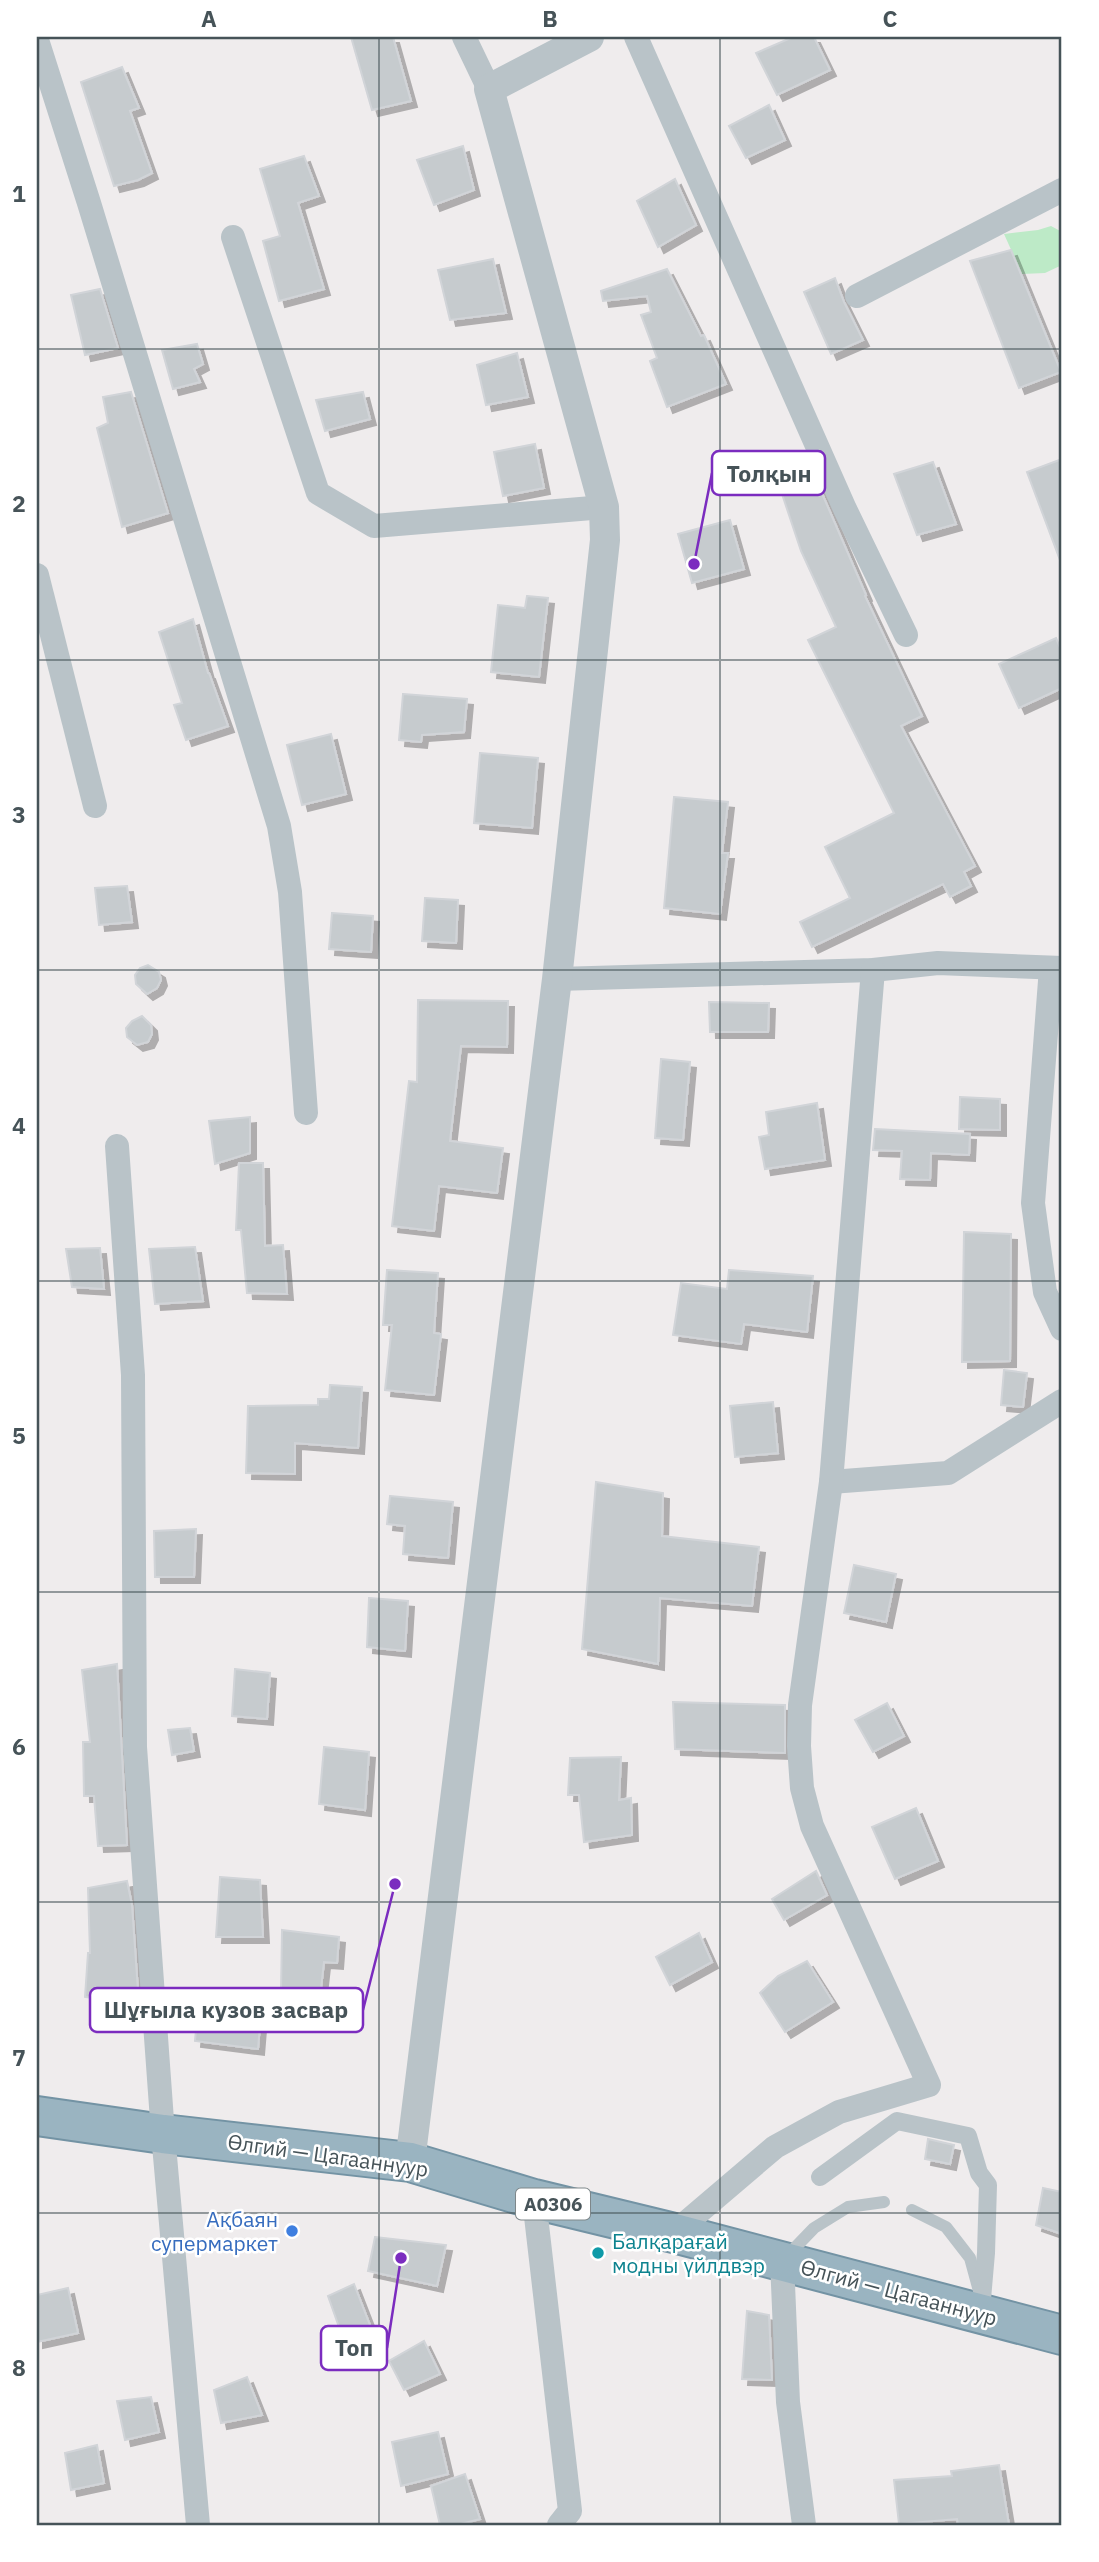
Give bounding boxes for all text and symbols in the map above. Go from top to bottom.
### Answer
text: A [201,3,217,33]
text: B [542,3,558,33]
text: C [883,3,898,33]
text: 1 [12,178,26,208]
callout: Толқын [712,451,825,495]
text: Толқын [726,458,812,488]
text: 2 [12,488,26,518]
text: 3 [12,799,26,829]
text: 4 [12,1110,26,1140]
text: 5 [12,1420,26,1450]
text: 6 [12,1731,26,1761]
callout: Шұғыла кузов засвар [90,1988,363,2032]
text: Шұғыла кузов засвар [104,1994,348,2024]
text: 7 [12,2042,26,2072]
street label: Өлгий — Цагааннуур [226,2127,430,2183]
road number: A0306 [516,2188,590,2220]
place label: Ақбаян супермаркет [151,2205,278,2257]
marker: Ақбаян супермаркет [284,2223,300,2239]
place label: Балқарағай модны үйлдвэр [612,2227,765,2279]
marker: Балқарағай модны үйлдвэр [590,2245,606,2261]
street label: Өлгий — Цагааннуур [798,2252,1000,2332]
callout: Топ [321,2326,387,2370]
text: Топ [335,2332,373,2362]
text: 8 [12,2352,26,2382]

